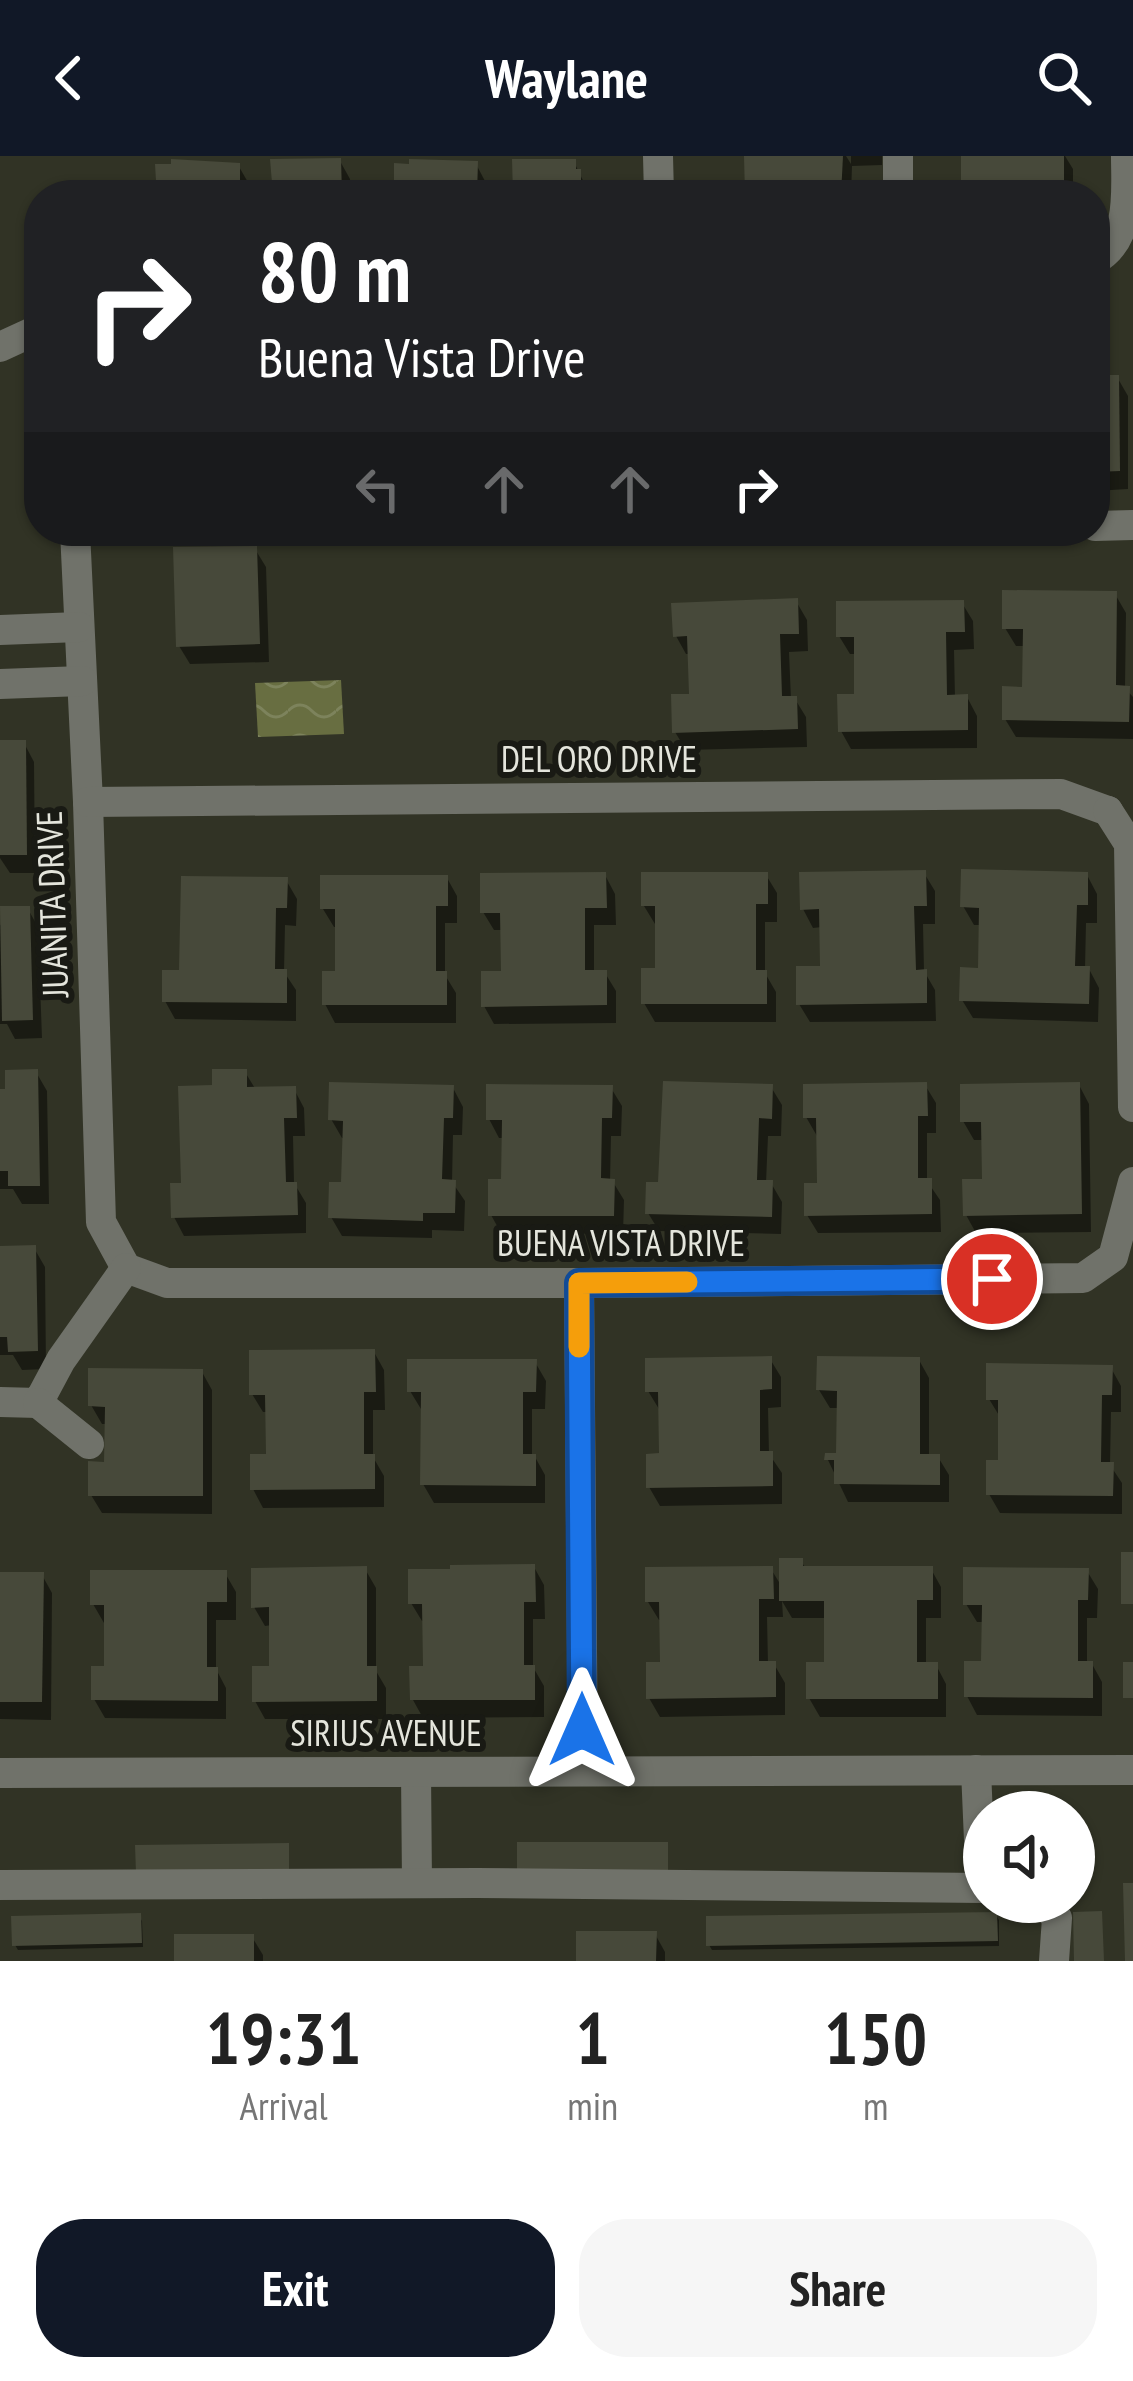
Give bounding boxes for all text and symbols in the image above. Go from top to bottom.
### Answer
text: Waylane [485,43,648,113]
icon: back [36,45,102,111]
icon: search [1031,45,1097,111]
text: 80 m [258,216,411,325]
icon: right [60,228,216,384]
text: Buena Vista Drive [258,322,586,392]
icon: left [345,456,411,522]
icon: ahead [471,456,537,522]
icon: ahead [597,456,663,522]
icon: right [723,456,789,522]
street label: DEL ORO DRIVE [501,735,697,782]
street label: JUANITA DRIVE [25,810,78,999]
street label: BUENA VISTA DRIVE [497,1219,745,1266]
pin [941,1228,1043,1330]
icon: arrive [959,1246,1025,1312]
position arrow [519,1667,645,1793]
street label: SIRIUS AVENUE [290,1709,482,1756]
map controls [963,1791,1095,1923]
button: sound [963,1791,1095,1923]
text: 19:31 [206,1991,362,2084]
text: 1 [576,1991,610,2084]
text: 150 [824,1991,927,2084]
text: Arrival [240,2080,328,2131]
text: min [567,2080,618,2131]
text: m [863,2080,888,2131]
button: Exit [36,2219,555,2357]
button: Share [579,2219,1097,2357]

